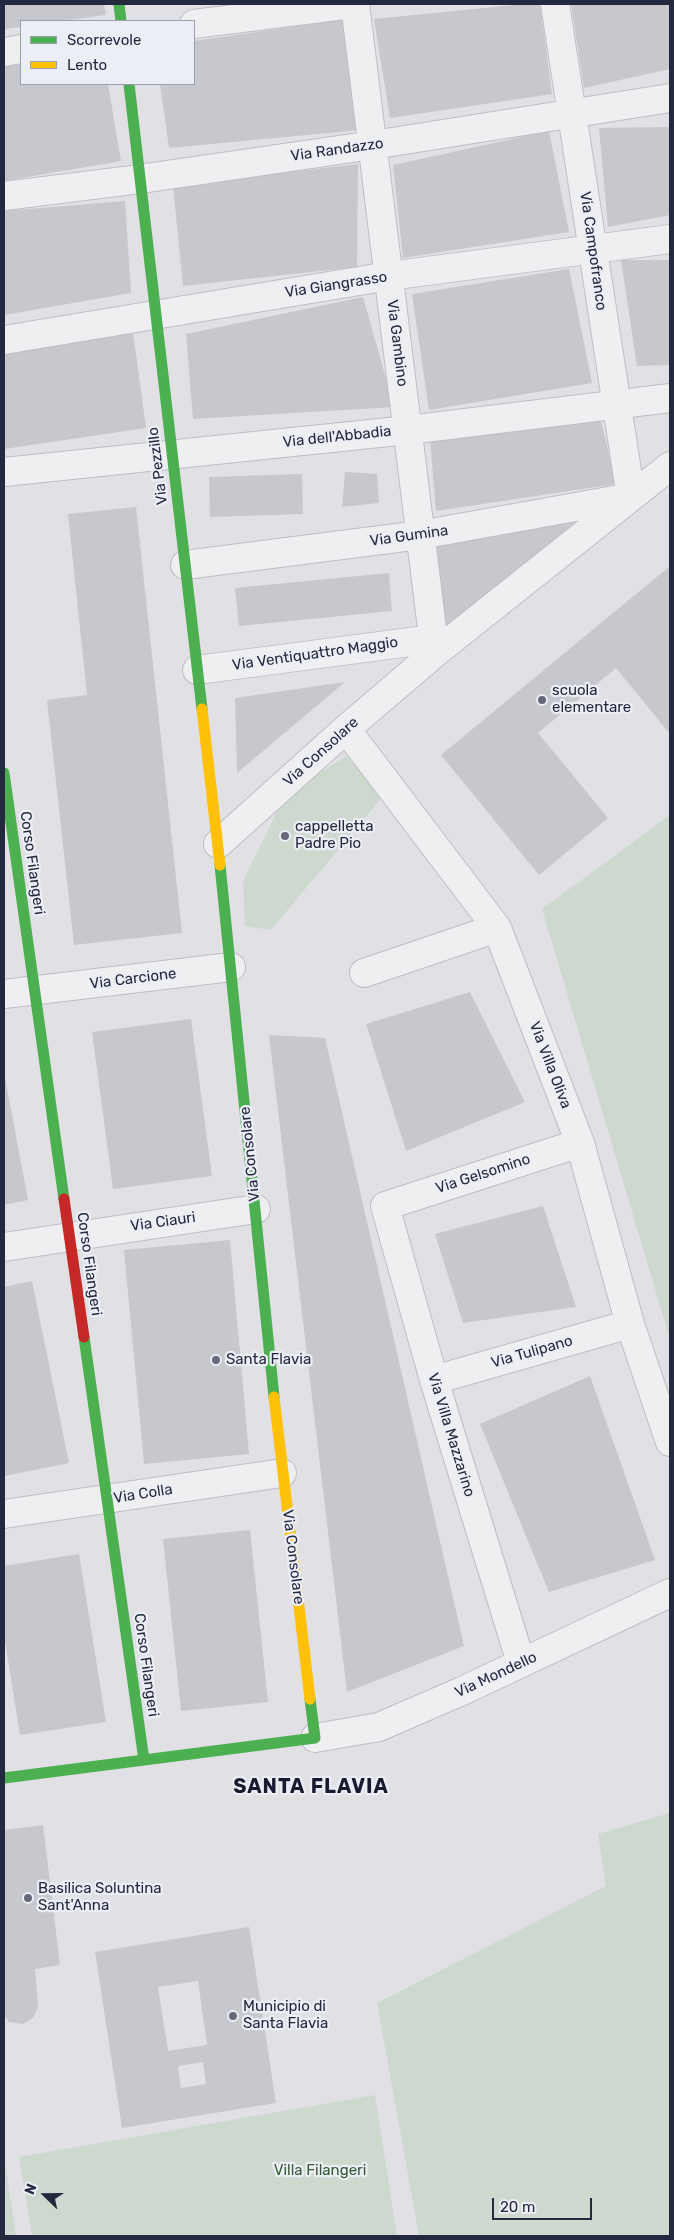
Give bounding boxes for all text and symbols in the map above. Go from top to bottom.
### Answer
legend [20,20,195,85]
text: Scorrevole [67,31,141,49]
text: Lento [67,56,107,74]
street label: Via Randazzo [289,135,385,165]
street label: Via Campofranco [576,190,610,312]
street label: Via Giangrasso [284,268,388,302]
street label: Via Gambino [383,299,411,387]
street label: Via dell'Abbadia [282,422,392,452]
street label: Via Pezzillo [144,426,172,506]
street label: Via Gumina [369,522,449,550]
street label: Via Ventiquattro Maggio [231,633,399,675]
place label: scuola elementare [552,682,631,717]
marker: scuola elementare [536,694,548,706]
street label: Via Consolare [280,713,362,791]
street label: Corso Filangeri [16,810,48,916]
place label: cappelletta Padre Pio [295,818,373,853]
marker: cappelletta Padre Pio [279,830,291,842]
street label: Via Carcione [89,965,177,993]
street label: Via Villa Oliva [525,1019,575,1111]
street label: Via Consolare [236,1106,264,1202]
street label: Via Gelsomino [433,1150,533,1198]
street label: Via Ciauri [129,1209,197,1235]
street label: Corso Filangeri [73,1211,105,1317]
street label: Via Tulipano [489,1332,575,1372]
place label: Santa Flavia [226,1351,311,1369]
marker: Santa Flavia [210,1354,222,1366]
street label: Via Villa Mazzarino [424,1371,478,1499]
street label: Via Colla [112,1480,174,1508]
street label: Via Consolare [278,1509,308,1605]
street label: Corso Filangeri [130,1612,162,1718]
street label: Via Mondello [452,1648,540,1702]
district label: SANTA FLAVIA [232,1775,390,1799]
place label: Basilica Soluntina Sant'Anna [38,1880,162,1915]
marker: Basilica Soluntina Sant'Anna [22,1892,34,1904]
place label: Municipio di Santa Flavia [243,1998,328,2033]
marker: Municipio di Santa Flavia [227,2010,239,2022]
park label: Villa Filangeri [274,2162,366,2180]
north arrow [20,2170,70,2220]
text: N [21,2181,40,2197]
scale bar [494,2188,594,2220]
text: 20 m [500,2198,535,2216]

